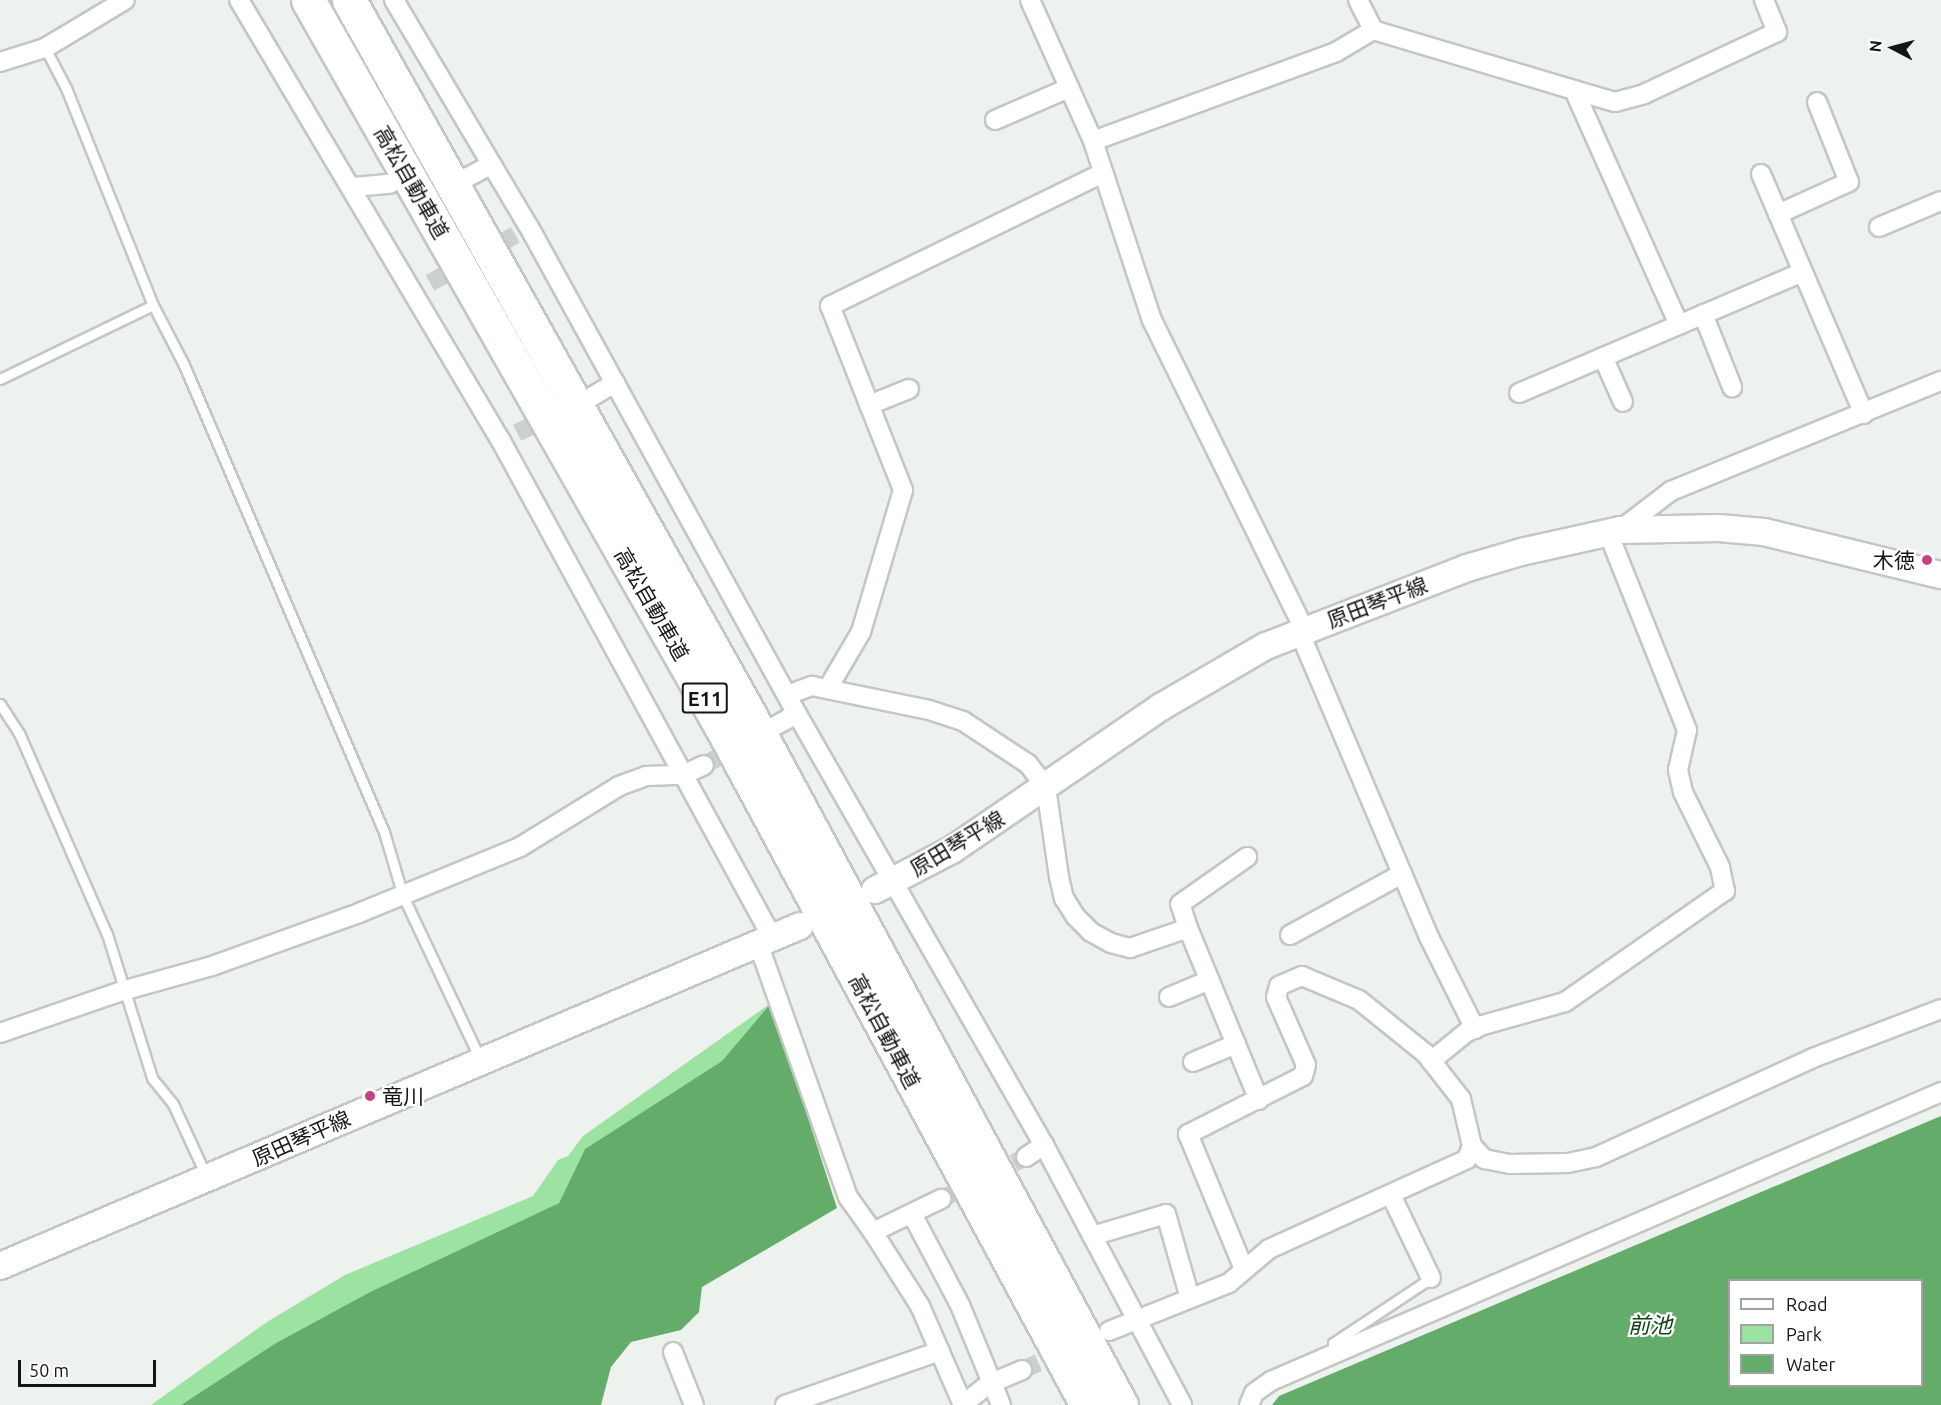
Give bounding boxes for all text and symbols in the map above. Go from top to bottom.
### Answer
north arrow [1863,18,1923,78]
text: N [1866,39,1885,53]
street label: 高松自動車道 [370,121,454,243]
street label: 高松自動車道 [610,543,694,665]
place label: 木徳 [1873,547,1915,573]
marker: 木徳 [1920,553,1934,567]
street label: 原田琴平線 [1323,571,1431,633]
road number: E11 [681,681,729,715]
street label: 原田琴平線 [906,805,1008,881]
street label: 高松自動車道 [844,969,926,1093]
place label: 竜川 [382,1083,424,1109]
marker: 竜川 [363,1089,377,1103]
street label: 原田琴平線 [248,1105,354,1171]
legend [1728,1279,1923,1387]
text: Road [1786,1294,1828,1314]
water label: 前池 [1628,1312,1672,1338]
text: Park [1786,1324,1822,1344]
scale bar [21,1348,159,1386]
text: Water [1786,1354,1835,1374]
text: 50 m [29,1360,69,1380]

